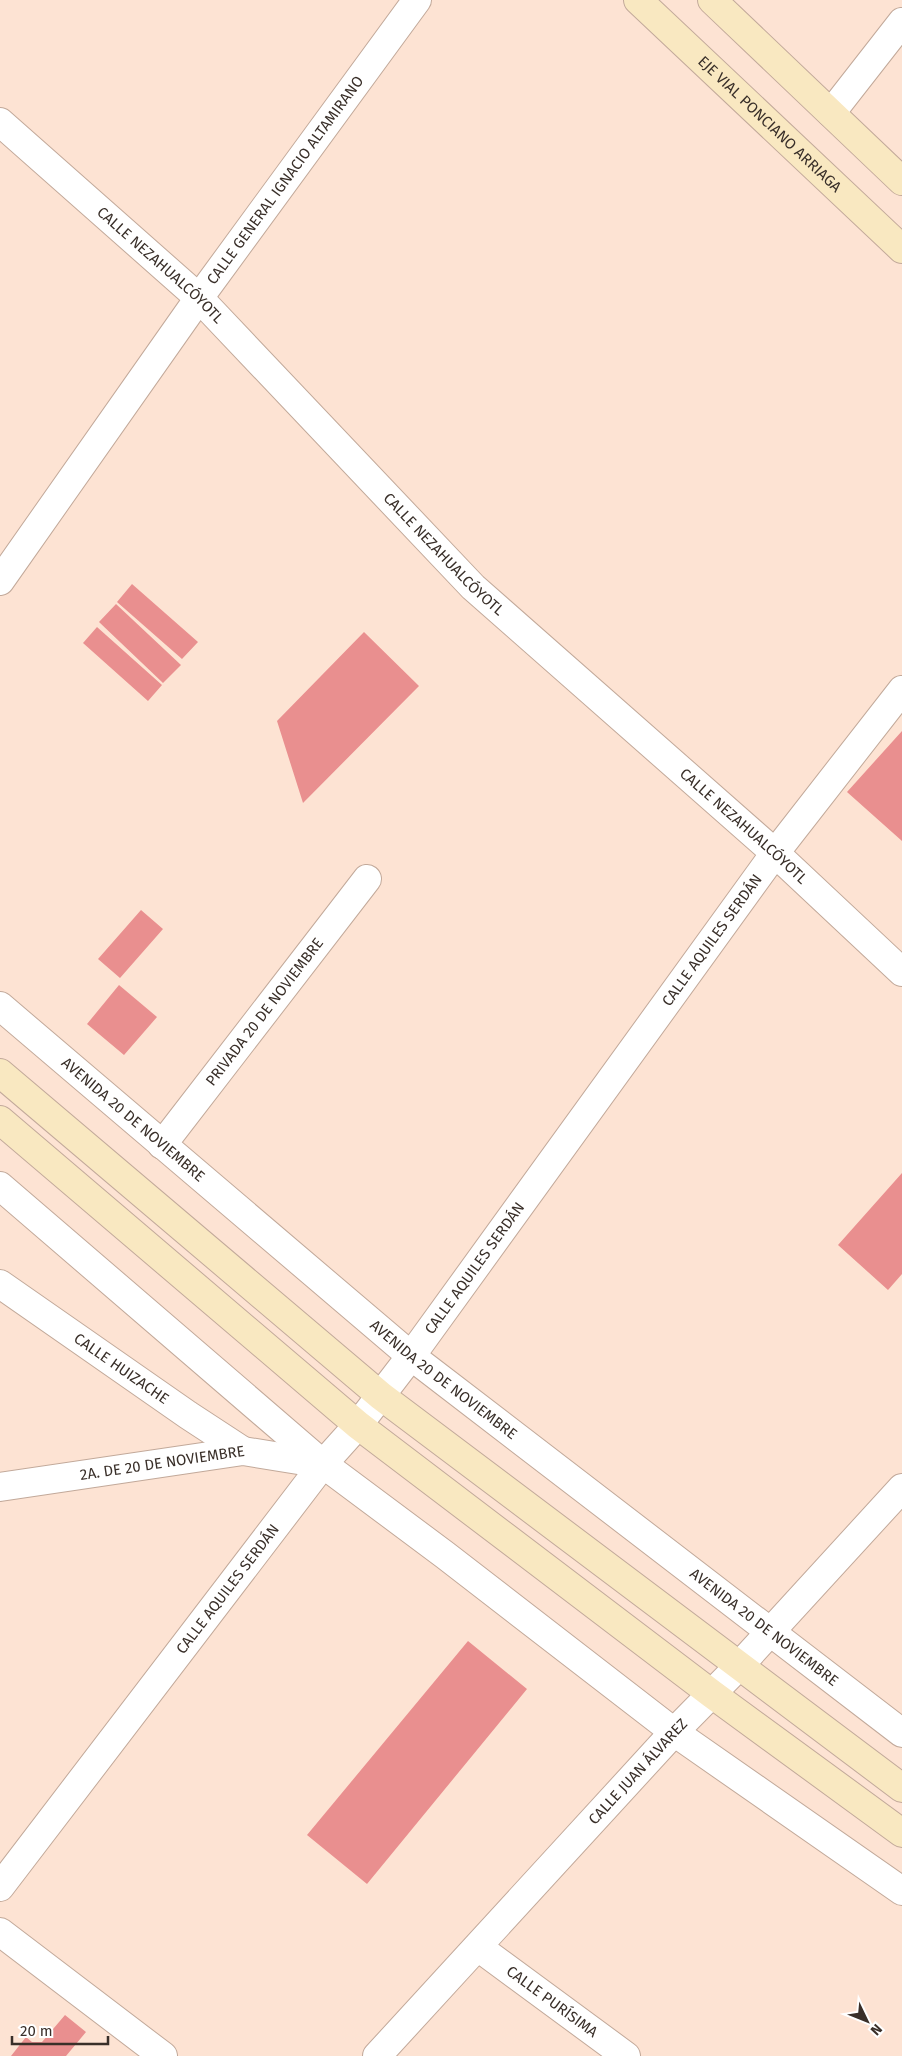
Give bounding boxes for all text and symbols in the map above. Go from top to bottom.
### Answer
street label: EJE VIAL PONCIANO ARRIAGA [694,52,845,196]
street label: CALLE GENERAL IGNACIO ALTAMIRANO [203,72,367,288]
street label: CALLE NEZAHUALCÓYOTL [93,203,228,328]
street label: CALLE NEZAHUALCÓYOTL [380,489,508,620]
street label: CALLE NEZAHUALCÓYOTL [676,764,812,888]
street label: CALLE AQUILES SERDÁN [658,871,766,1010]
street label: PRIVADA 20 DE NOVIEMBRE [202,934,327,1089]
street label: AVENIDA 20 DE NOVIEMBRE [58,1054,208,1185]
street label: CALLE AQUILES SERDÁN [421,1199,528,1338]
street label: AVENIDA 20 DE NOVIEMBRE [366,1316,521,1443]
street label: CALLE HUIZACHE [71,1329,172,1408]
street label: 2A. DE 20 DE NOVIEMBRE [79,1442,246,1484]
street label: CALLE AQUILES SERDÁN [172,1521,283,1657]
street label: AVENIDA 20 DE NOVIEMBRE [686,1564,842,1690]
street label: CALLE JUAN ÁLVAREZ [585,1715,691,1828]
street label: CALLE PURÍSIMA [503,1962,602,2041]
north arrow [842,1996,892,2046]
scale bar [12,2014,109,2046]
text: N [867,2020,886,2039]
text: 20 m [20,2022,53,2040]

